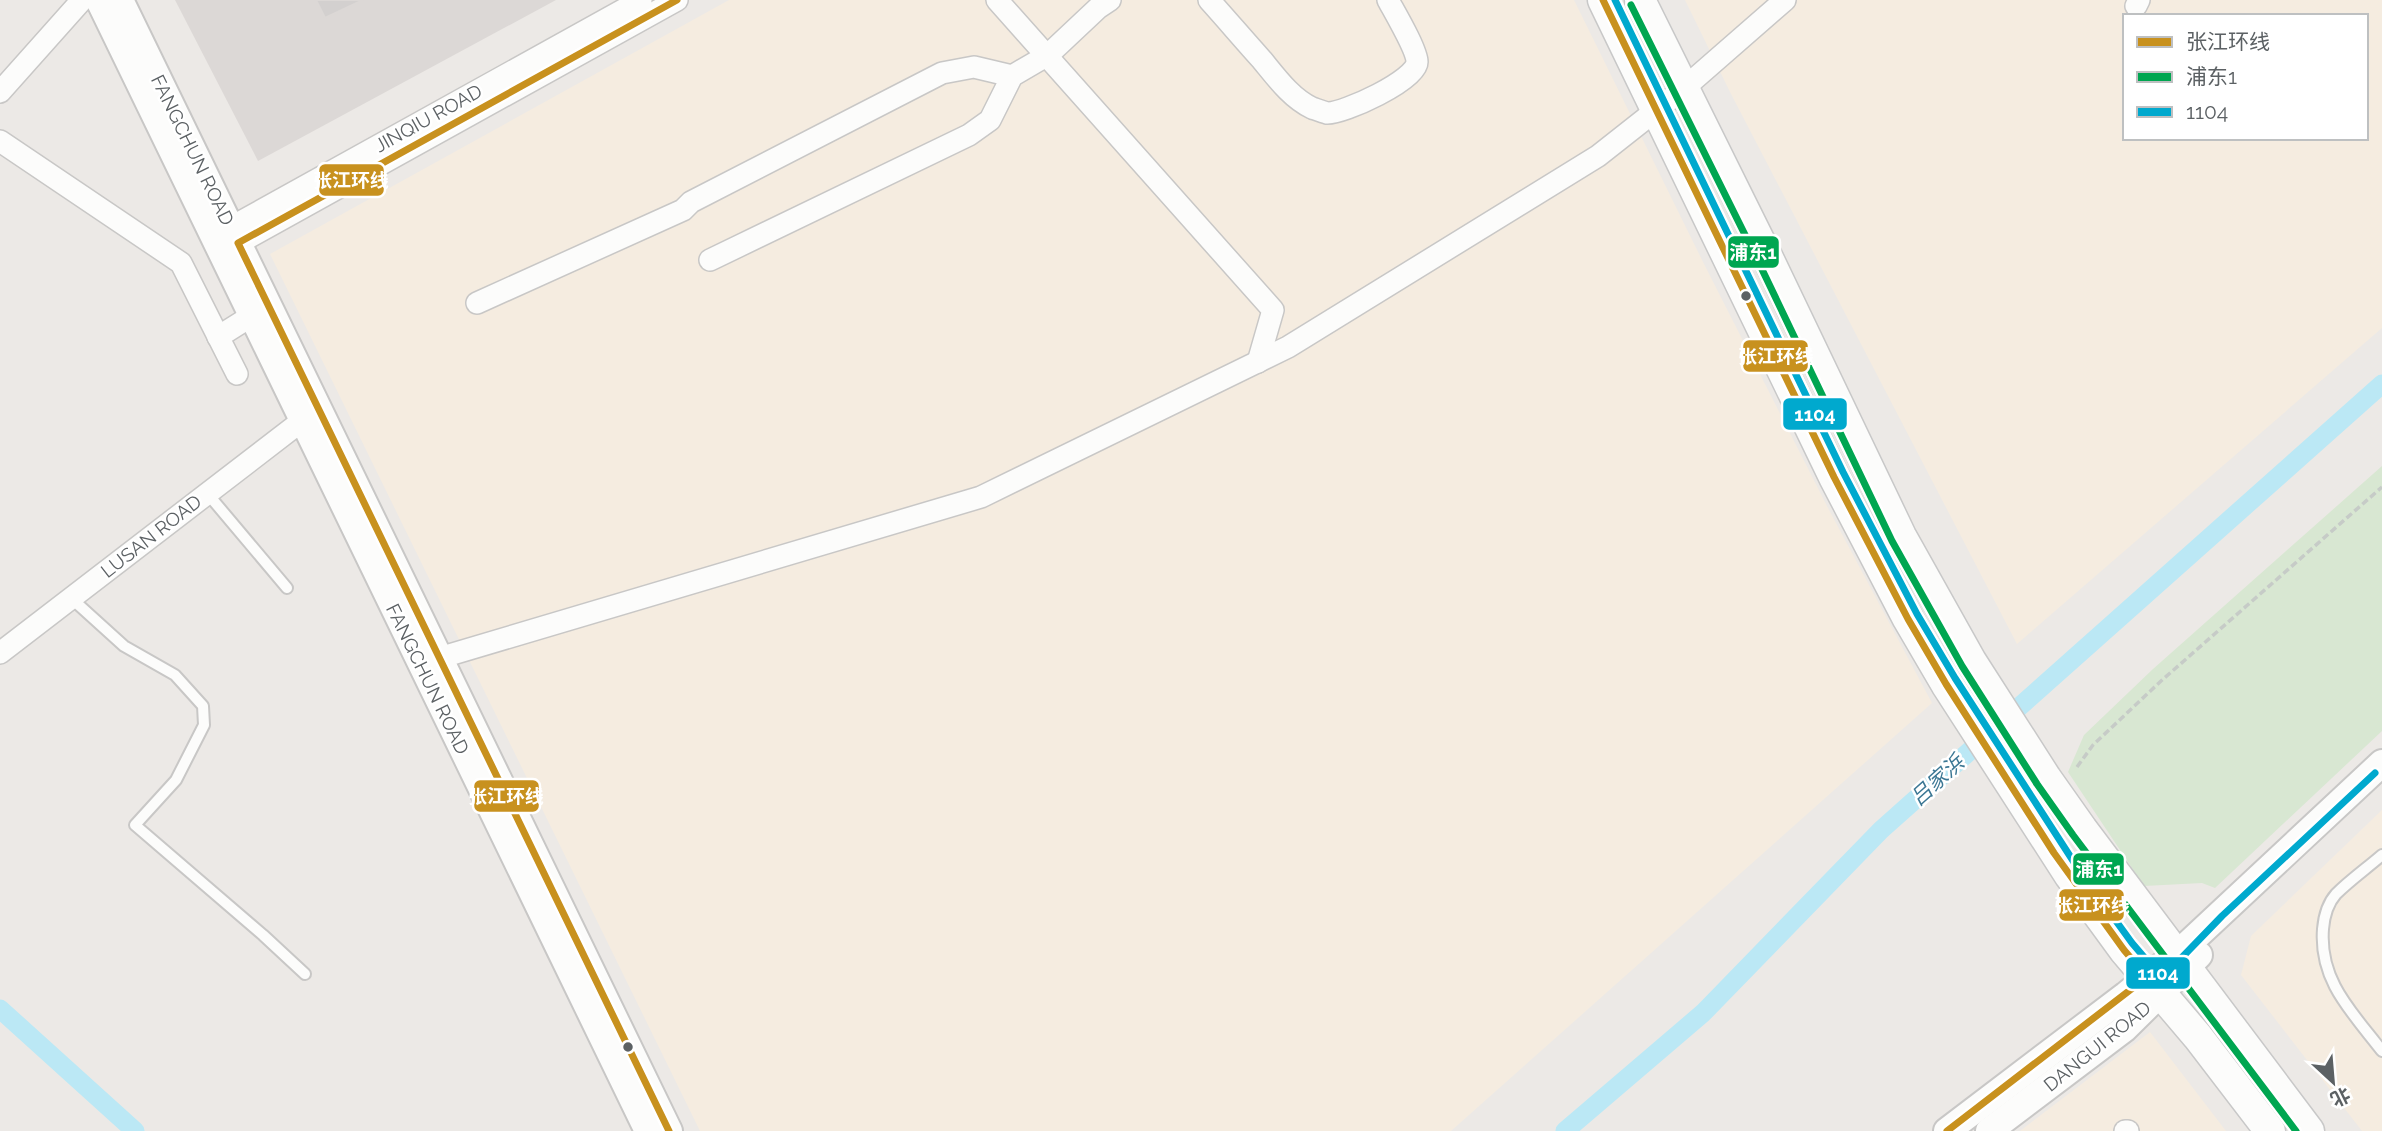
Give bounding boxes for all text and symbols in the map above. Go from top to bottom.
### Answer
legend [2123,14,2368,140]
text: 张江环线 [2186,29,2270,54]
text: 浦东1 [2186,64,2237,89]
street label: FANGCHUN ROAD [147,71,239,229]
street label: JINQIU ROAD [371,79,485,157]
text: 1104 [2186,99,2228,124]
line badge: 张江环线 [318,163,385,197]
text: 张江环线 [313,169,389,191]
line badge: 浦东1 [1727,235,1780,269]
text: 浦东1 [1729,241,1777,263]
unlabelled marker [1739,289,1753,303]
line badge: 张江环线 [1742,339,1809,373]
text: 张江环线 [1738,345,1814,367]
line badge: 1104 [1782,397,1848,431]
text: 1104 [1794,403,1836,425]
street label: LUSAN ROAD [97,490,205,582]
street label: FANGCHUN ROAD [382,600,474,758]
water label: 吕家浜 [1905,748,1970,810]
line badge: 张江环线 [473,779,540,813]
text: 张江环线 [468,785,544,807]
line badge: 浦东1 [2072,852,2125,886]
text: 浦东1 [2075,858,2123,880]
line badge: 张江环线 [2058,888,2125,922]
text: 张江环线 [2054,894,2130,916]
line badge: 1104 [2125,956,2191,990]
text: 1104 [2137,962,2179,984]
street label: DANGUI ROAD [2039,996,2155,1096]
unlabelled marker [621,1040,635,1054]
north arrow [2298,1047,2368,1117]
text: 北 [2327,1083,2354,1111]

